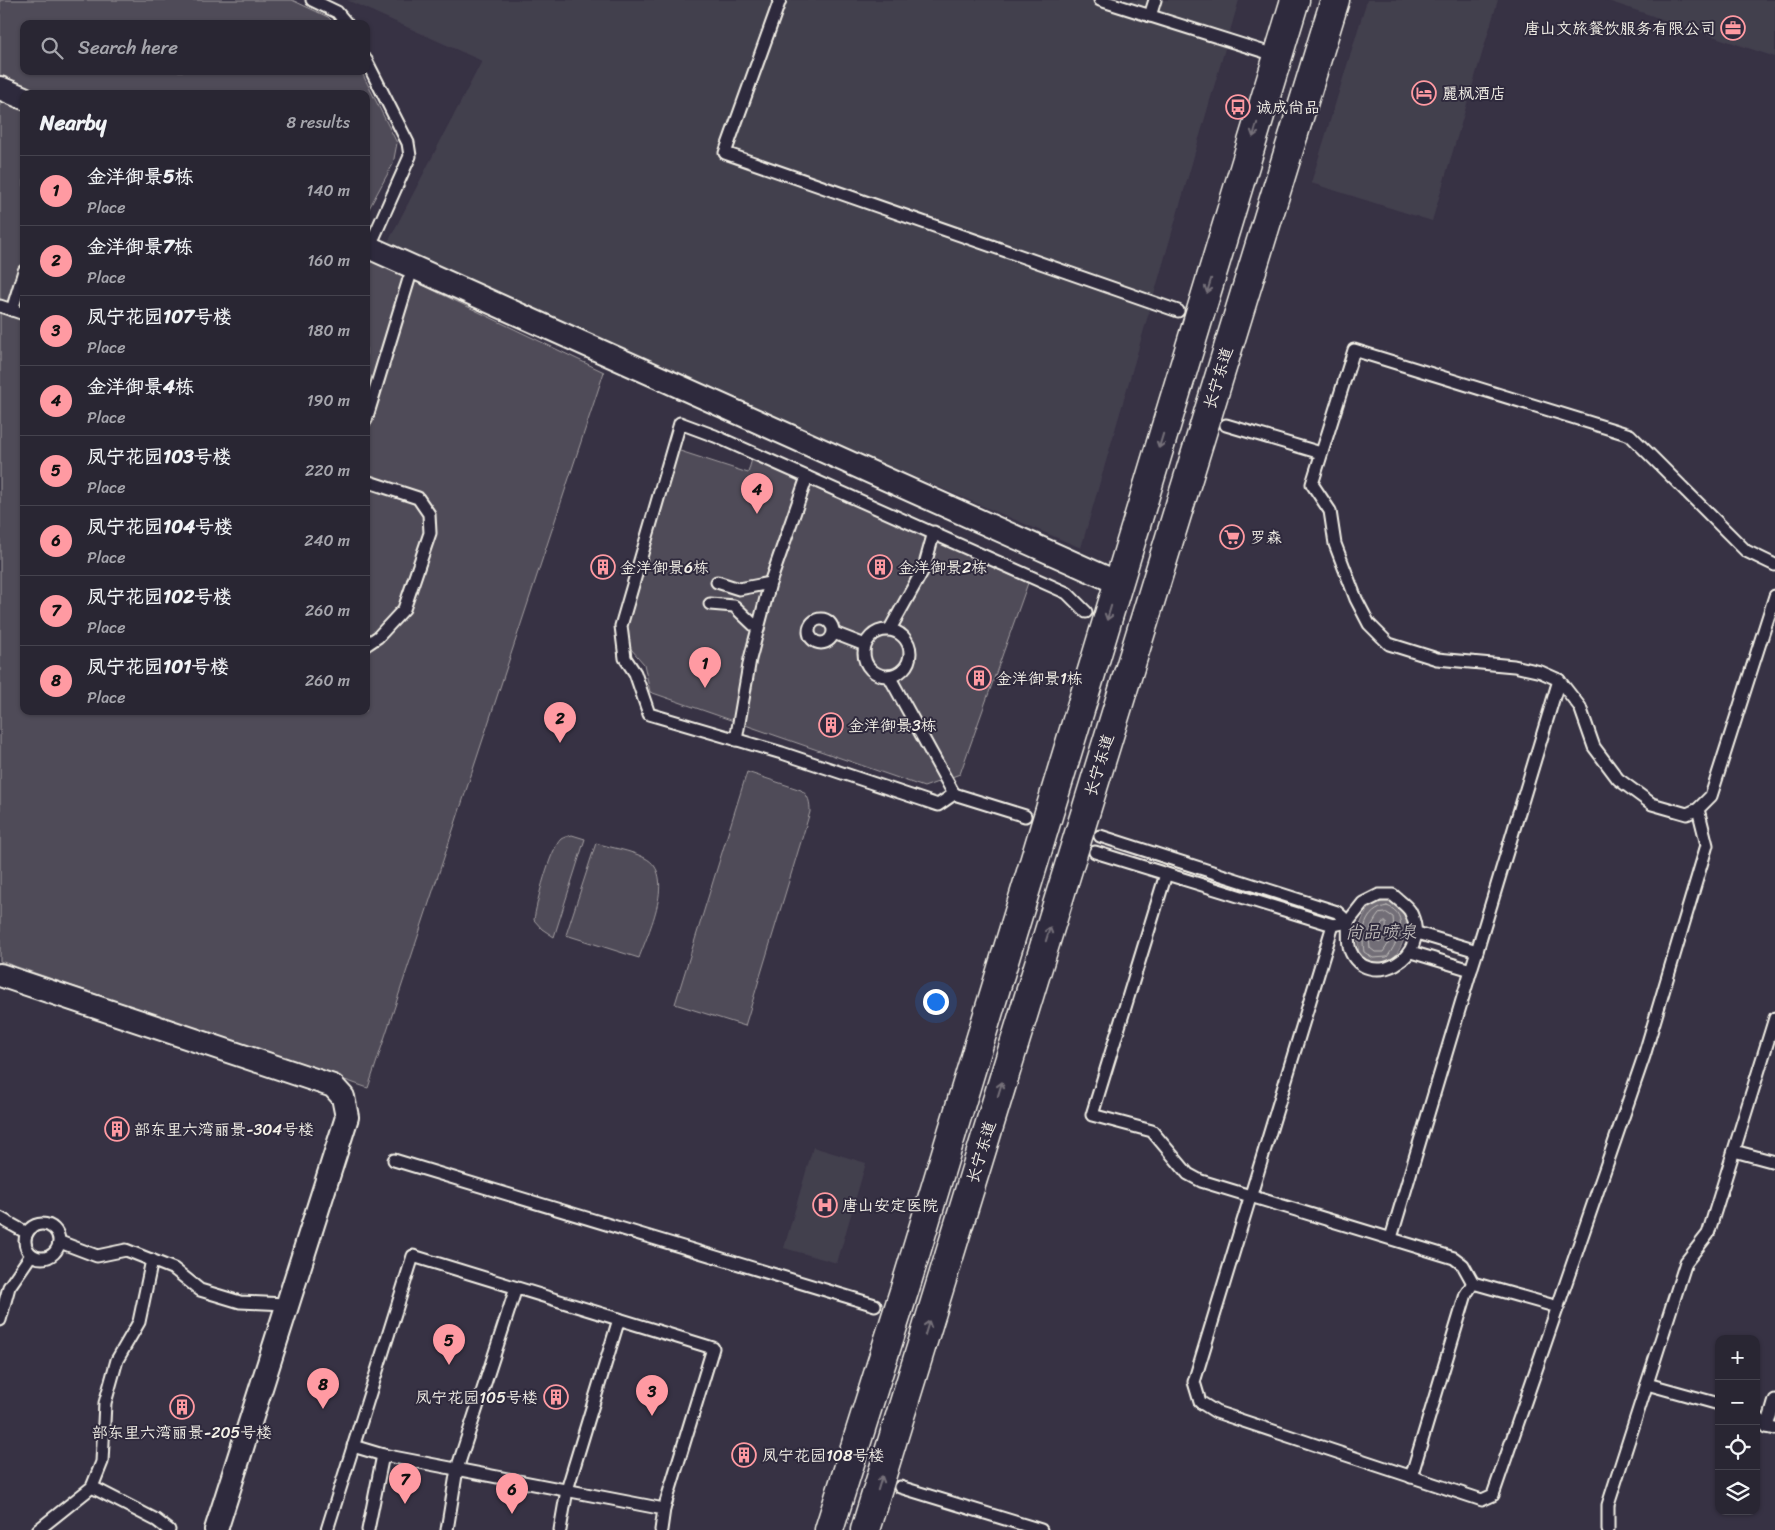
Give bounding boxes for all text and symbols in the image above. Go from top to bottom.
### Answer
place label: 唐山文旅餐饮服务有限公司 [1524,14,1716,43]
office icon: 唐山文旅餐饮服务有限公司 [1720,15,1746,41]
search box [20,20,370,75]
text: Search here [78,31,178,64]
icon: search [38,34,66,62]
place label: 麗枫酒店 [1442,79,1506,108]
hotel icon: 麗枫酒店 [1411,80,1437,106]
place label: 诚成尚品 [1256,93,1320,122]
bus stop icon: 诚成尚品 [1225,94,1251,120]
text: Nearby [40,104,106,142]
text: 8 results [287,108,350,137]
one-way arrow [1250,122,1260,138]
text: 金洋御景5栋 [87,160,194,193]
text: 1 [53,176,59,205]
text: 140 m [307,176,350,205]
text: Place [87,193,126,222]
text: 金洋御景7栋 [87,230,193,263]
text: 2 [51,246,61,275]
text: 160 m [307,246,350,275]
text: Place [87,263,126,292]
one-way arrow [1203,277,1213,293]
text: 凤宁花园107号楼 [87,300,232,333]
text: 3 [52,316,60,345]
text: 180 m [307,316,350,345]
text: Place [87,333,126,362]
street label: 长宁东道 [1195,343,1241,413]
text: 金洋御景4栋 [87,370,194,403]
text: 4 [51,386,61,415]
text: 190 m [307,386,350,415]
text: Place [87,403,126,432]
one-way arrow [1156,433,1166,449]
text: 凤宁花园103号楼 [87,440,232,473]
text: 5 [51,456,61,485]
text: 220 m [305,456,350,485]
text: Place [87,473,126,502]
pin: 4 [741,473,773,514]
text: 凤宁花园104号楼 [87,510,233,543]
place label: 罗森 [1250,523,1282,552]
supermarket icon: 罗森 [1219,524,1245,550]
text: 6 [51,526,61,555]
text: 240 m [304,526,350,555]
text: Place [87,543,126,572]
place label: 金洋御景6栋 [620,553,709,582]
place label: 金洋御景2栋 [898,553,987,582]
building icon: 金洋御景6栋 [590,554,616,580]
building icon: 金洋御景2栋 [867,554,893,580]
text: 凤宁花园102号楼 [87,580,232,613]
text: 7 [51,596,61,625]
text: 260 m [305,596,350,625]
one-way arrow [1103,605,1113,621]
text: Place [87,613,126,642]
pin: 1 [689,647,721,688]
text: 凤宁花园101号楼 [87,650,229,683]
place label: 金洋御景1栋 [996,664,1083,693]
building icon: 金洋御景1栋 [966,665,992,691]
text: 8 [51,666,61,695]
text: 260 m [305,666,350,695]
text: Place [87,683,126,712]
pin: 2 [544,702,576,743]
place label: 金洋御景3栋 [848,711,937,740]
building icon: 金洋御景3栋 [818,712,844,738]
street label: 长宁东道 [1076,730,1122,800]
water label: 尚品喷泉 [1345,916,1417,948]
one-way arrow [1043,926,1053,942]
your location [923,989,949,1015]
one-way arrow [996,1081,1006,1097]
place label: 部东里六湾丽景-304号楼 [134,1115,314,1144]
building icon: 部东里六湾丽景-304号楼 [104,1116,130,1142]
street label: 长宁东道 [958,1117,1004,1187]
place label: 唐山安定医院 [842,1191,938,1220]
hospital icon: 唐山安定医院 [812,1192,838,1218]
one-way arrow [922,1320,932,1336]
pin: 5 [433,1324,465,1365]
map controls [1715,1335,1760,1515]
button: + [1715,1335,1760,1380]
pin: 8 [307,1368,339,1409]
pin: 3 [636,1375,668,1416]
button: − [1715,1380,1760,1425]
place label: 凤宁花园105号楼 [415,1383,538,1412]
building icon: 凤宁花园105号楼 [543,1384,569,1410]
building icon: 部东里六湾丽景-205号楼 [169,1394,195,1420]
place label: 部东里六湾丽景-205号楼 [92,1418,272,1447]
button: locate [1715,1425,1760,1470]
place label: 凤宁花园108号楼 [762,1441,885,1470]
building icon: 凤宁花园108号楼 [731,1442,757,1468]
pin: 7 [389,1463,421,1504]
button: layers [1715,1470,1760,1515]
pin: 6 [496,1473,528,1514]
one-way arrow [875,1476,885,1492]

